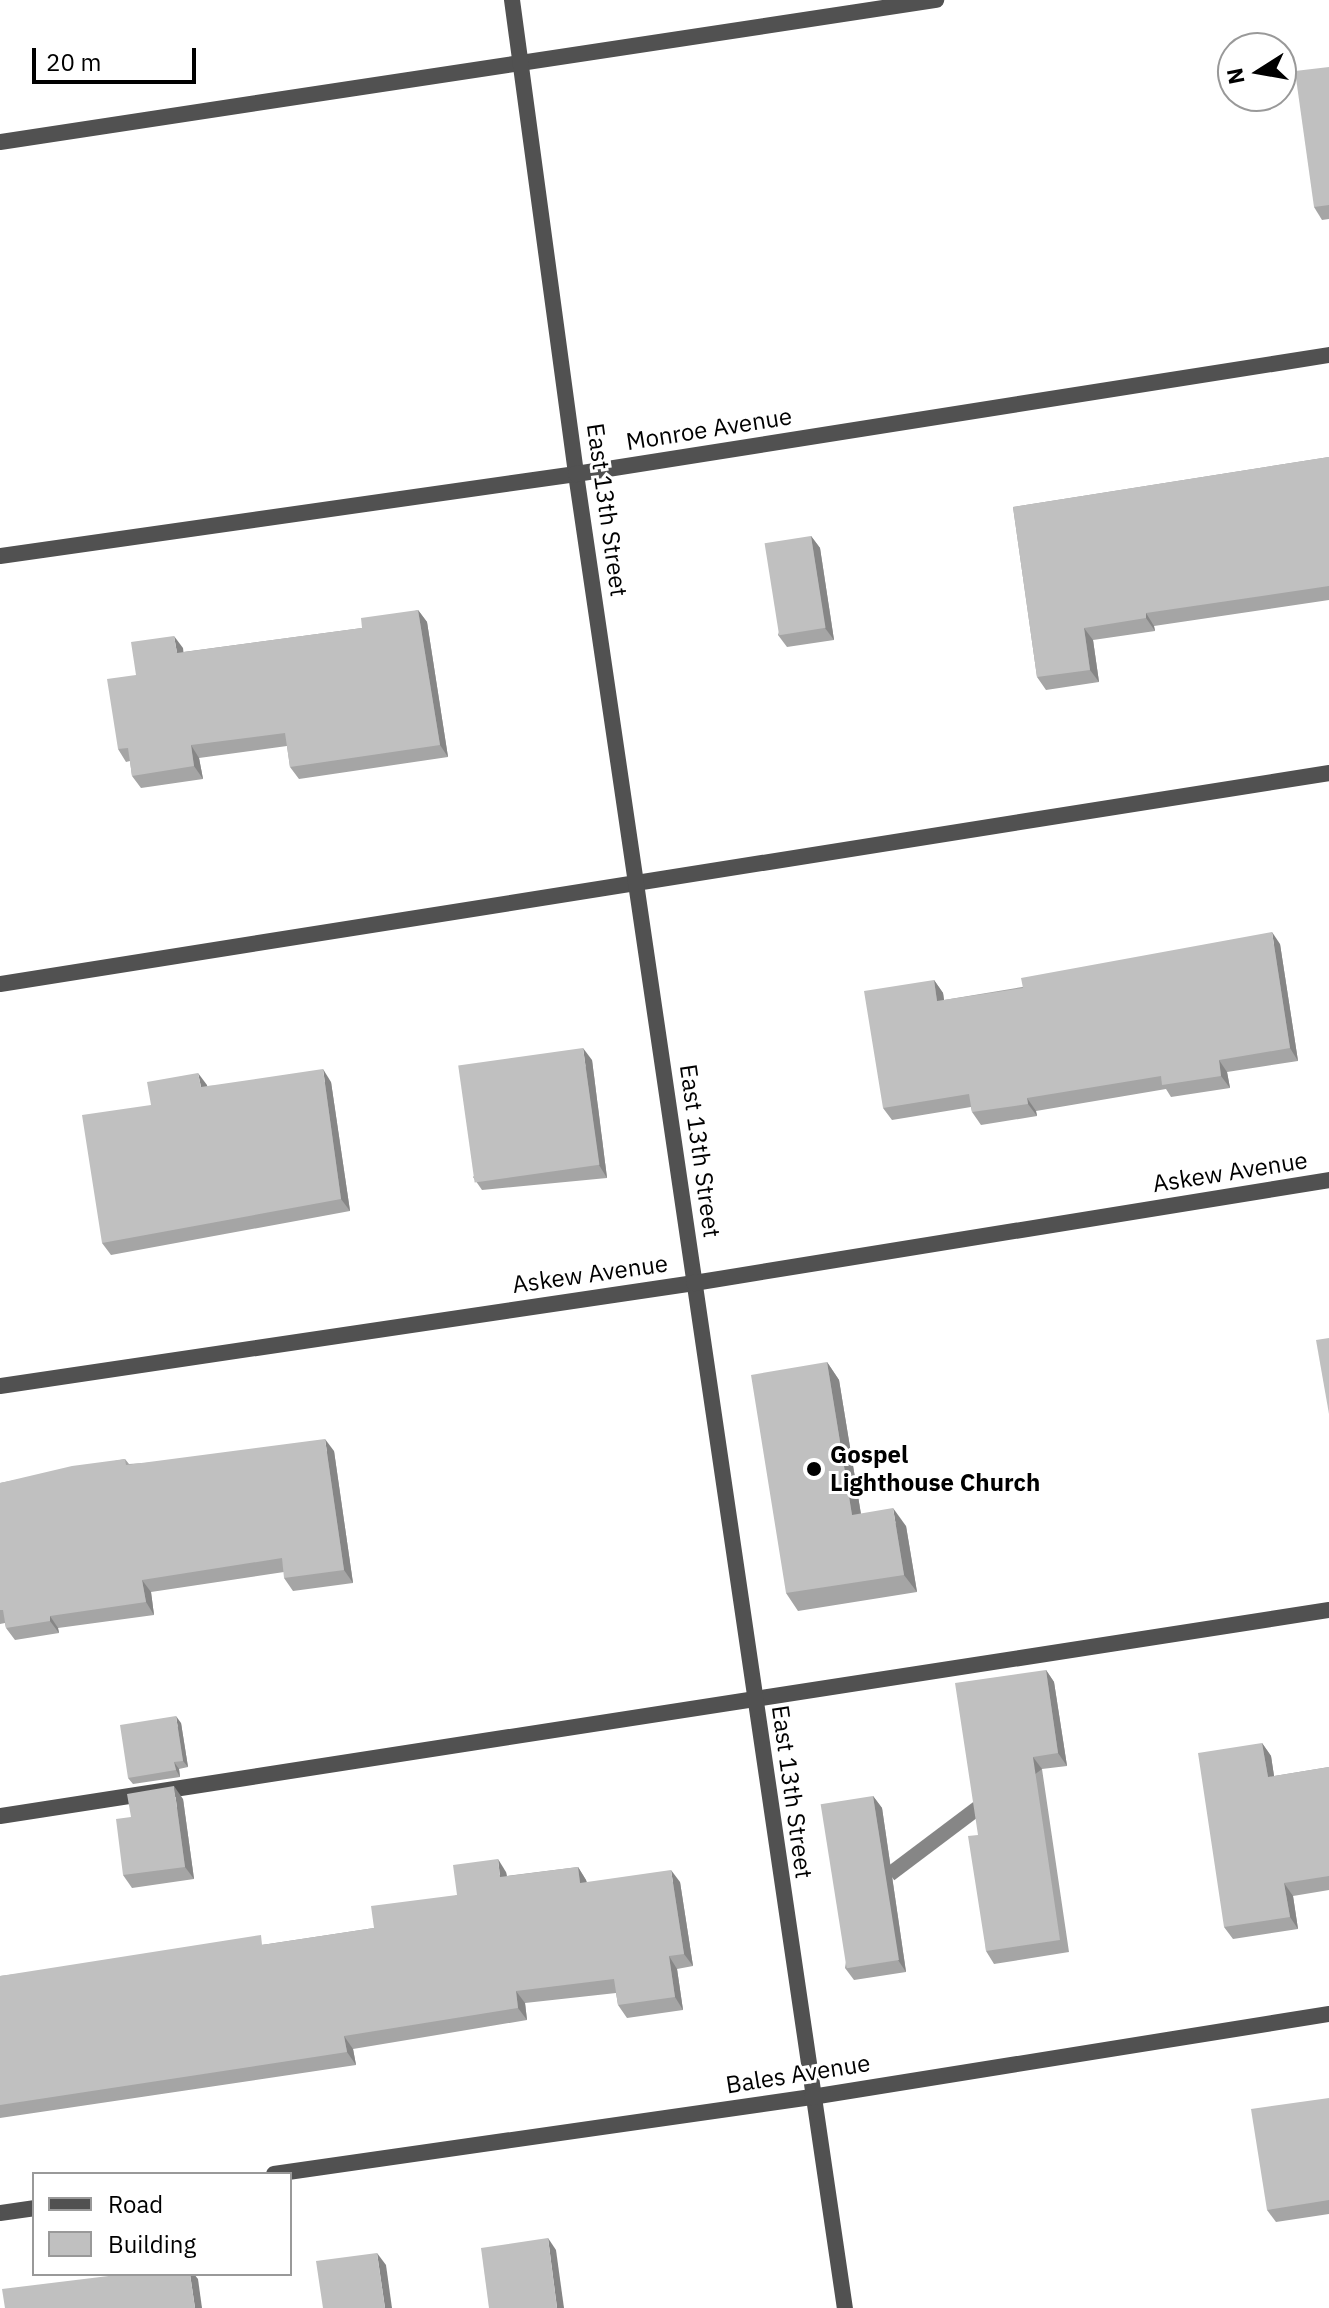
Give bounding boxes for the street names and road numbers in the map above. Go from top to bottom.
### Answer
street label: Monroe Avenue [624,402,794,456]
street label: East 13th Street [581,421,633,599]
street label: East 13th Street [674,1062,726,1240]
street label: Askew Avenue [1150,1146,1310,1198]
street label: Askew Avenue [510,1249,670,1299]
street label: East 13th Street [766,1703,818,1881]
street label: Bales Avenue [724,2048,872,2100]

